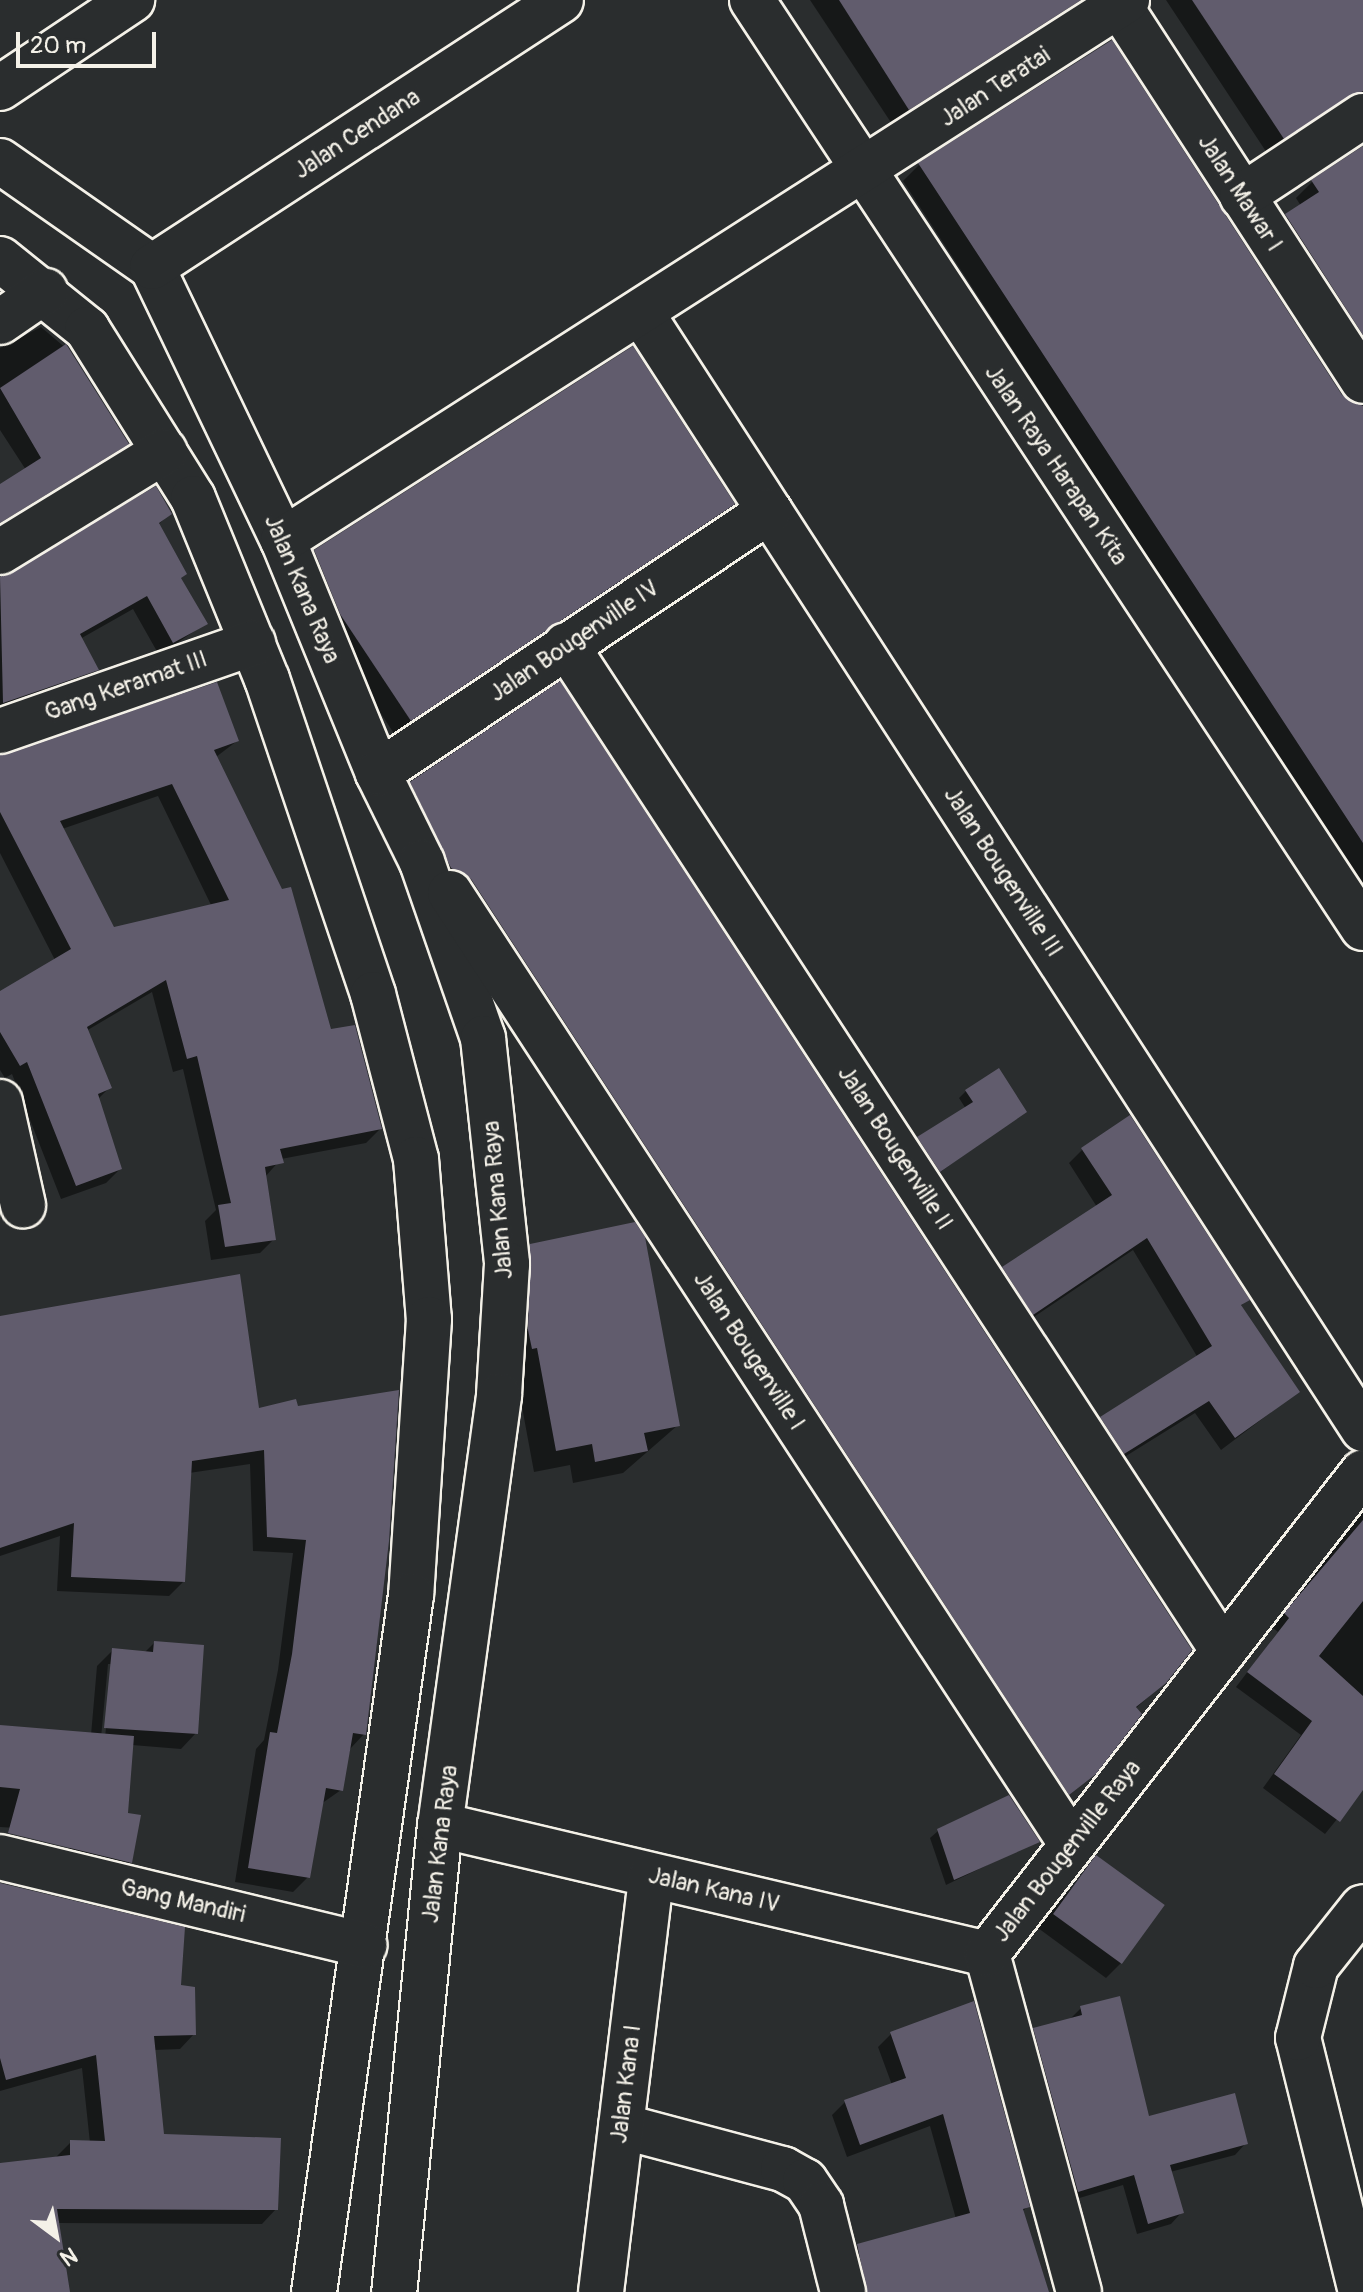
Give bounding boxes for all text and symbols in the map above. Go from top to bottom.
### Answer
scale bar [20,16,160,66]
text: 20 m [30,31,86,60]
street label: Jalan Teratai [935,41,1055,133]
street label: Jalan Cendana [289,83,425,185]
street label: Jalan Mawar I [1191,129,1289,257]
street label: Jalan Raya Harapan Kita [978,359,1134,571]
street label: Jalan Kana Raya [258,510,346,668]
street label: Jalan Bougenville IV [484,574,664,708]
street label: Gang Keramat III [41,645,211,727]
street label: Jalan Bougenville III [937,782,1069,962]
street label: Jalan Bougenville II [831,1060,959,1236]
street label: Jalan Kana Raya [477,1120,519,1280]
street label: Jalan Bougenville I [687,1266,811,1436]
street label: Jalan Bougenville Raya [987,1754,1147,1948]
street label: Jalan Kana Raya [416,1763,464,1925]
street label: Jalan Kana IV [646,1861,782,1919]
street label: Gang Mandiri [118,1873,248,1929]
street label: Jalan Kana I [604,2023,648,2145]
north arrow [16,2196,96,2276]
text: N [55,2241,82,2272]

